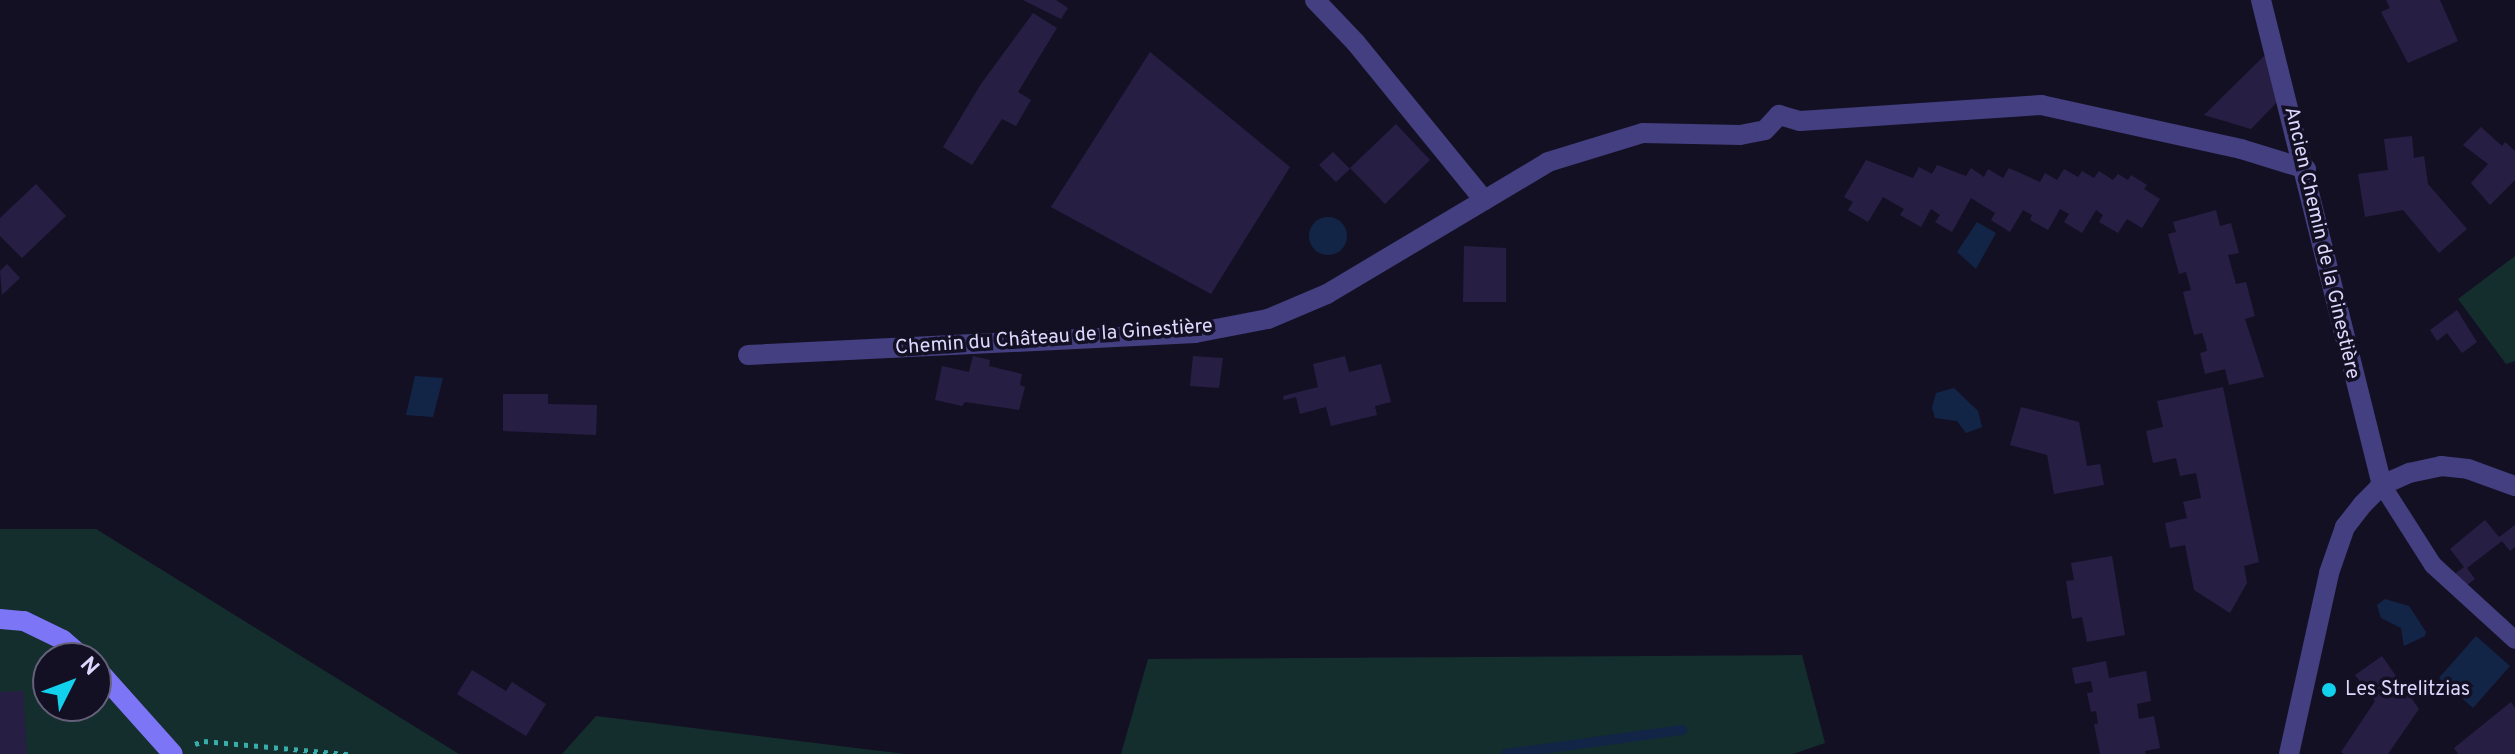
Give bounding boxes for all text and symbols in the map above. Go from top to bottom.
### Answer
street label: Ancien Chemin de la Ginestière [2278,104,2364,382]
street label: Chemin du Château de la Ginestière [894,315,1214,361]
north arrow [32,642,112,722]
text: N [73,652,104,682]
place label: Les Strelitzias [2345,678,2470,702]
marker: Les Strelitzias [2320,681,2338,699]

